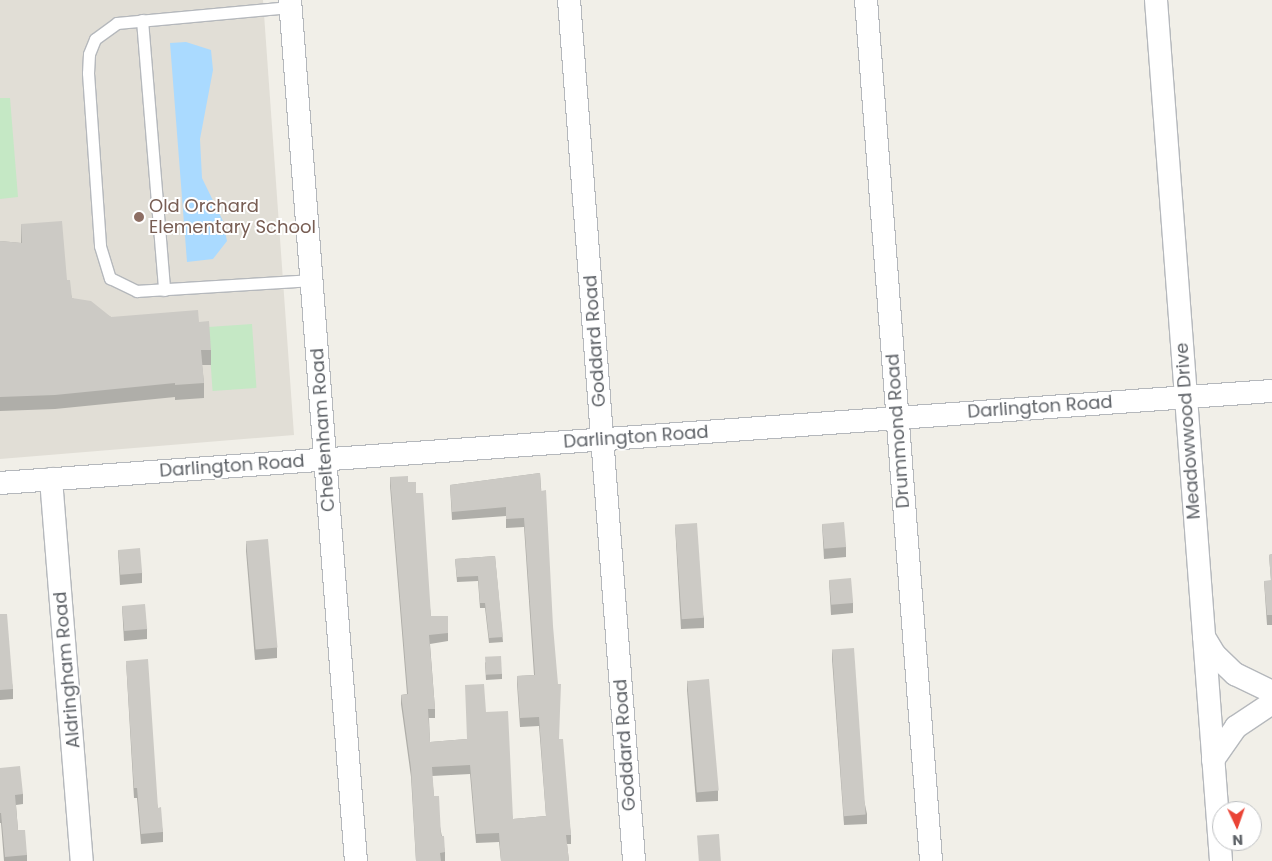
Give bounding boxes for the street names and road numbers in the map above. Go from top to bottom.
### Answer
street label: Goddard Road [580,274,610,408]
street label: Meadowwood Drive [1171,342,1205,520]
street label: Cheltenham Road [307,347,339,513]
street label: Drummond Road [882,353,914,509]
street label: Darlington Road [967,391,1113,423]
street label: Darlington Road [563,421,709,453]
street label: Darlington Road [159,450,305,482]
street label: Aldringham Road [49,591,85,749]
street label: Goddard Road [610,678,640,812]

